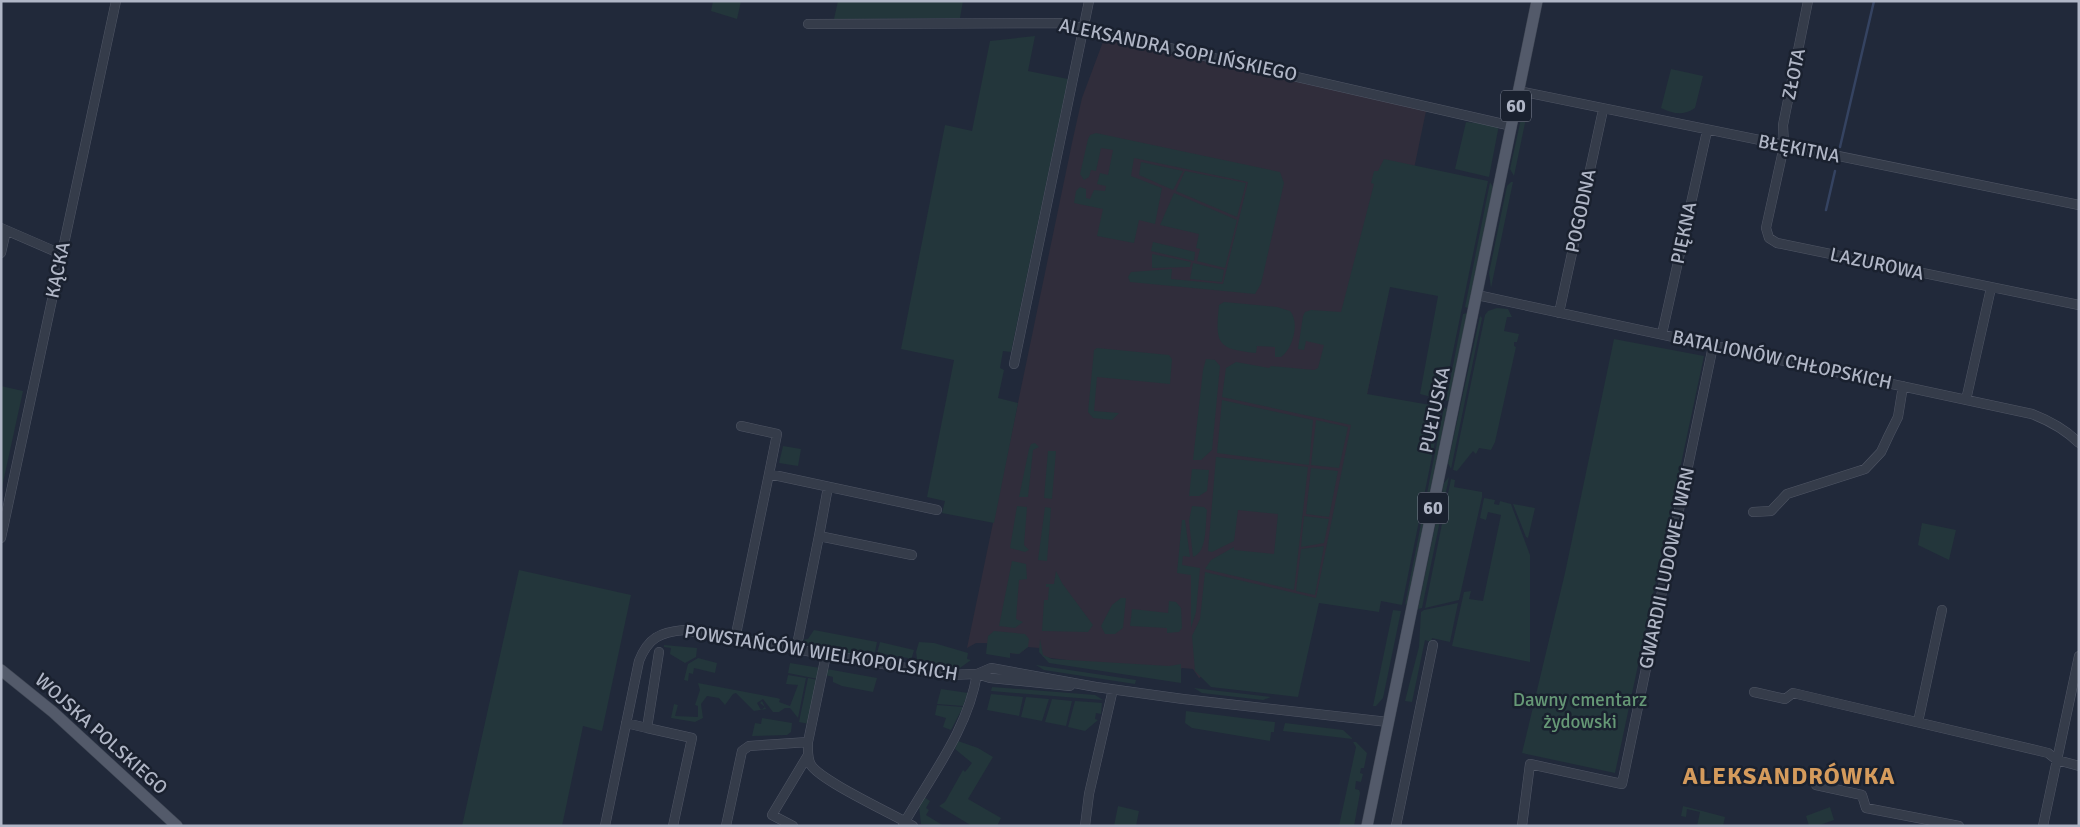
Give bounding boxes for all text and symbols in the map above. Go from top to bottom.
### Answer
street label: ALEKSANDRA SOPLIŃSKIEGO [1057,13,1299,87]
street label: ZŁOTA [1777,46,1811,102]
road number: 60 [1501,90,1531,122]
street label: BŁĘKITNA [1756,129,1842,169]
street label: POGODNA [1560,167,1602,255]
street label: PIĘKNA [1666,199,1702,266]
street label: KĄCKA [40,239,76,300]
street label: LAZUROWA [1828,242,1927,286]
street label: BATALIONÓW CHŁOPSKICH [1670,325,1894,395]
street label: PUŁTUSKA [1414,364,1456,455]
street label: GWARDII LUDOWEJ WRN [1634,465,1700,671]
road number: 60 [1418,492,1448,524]
street label: POWSTAŃCÓW WIELKOPOLSKICH [683,620,959,686]
street label: WOJSKA POLSKIEGO [30,668,172,800]
park label: Dawny cmentarz żydowski [1513,688,1647,734]
district label: ALEKSANDRÓWKA [1682,761,1896,791]

